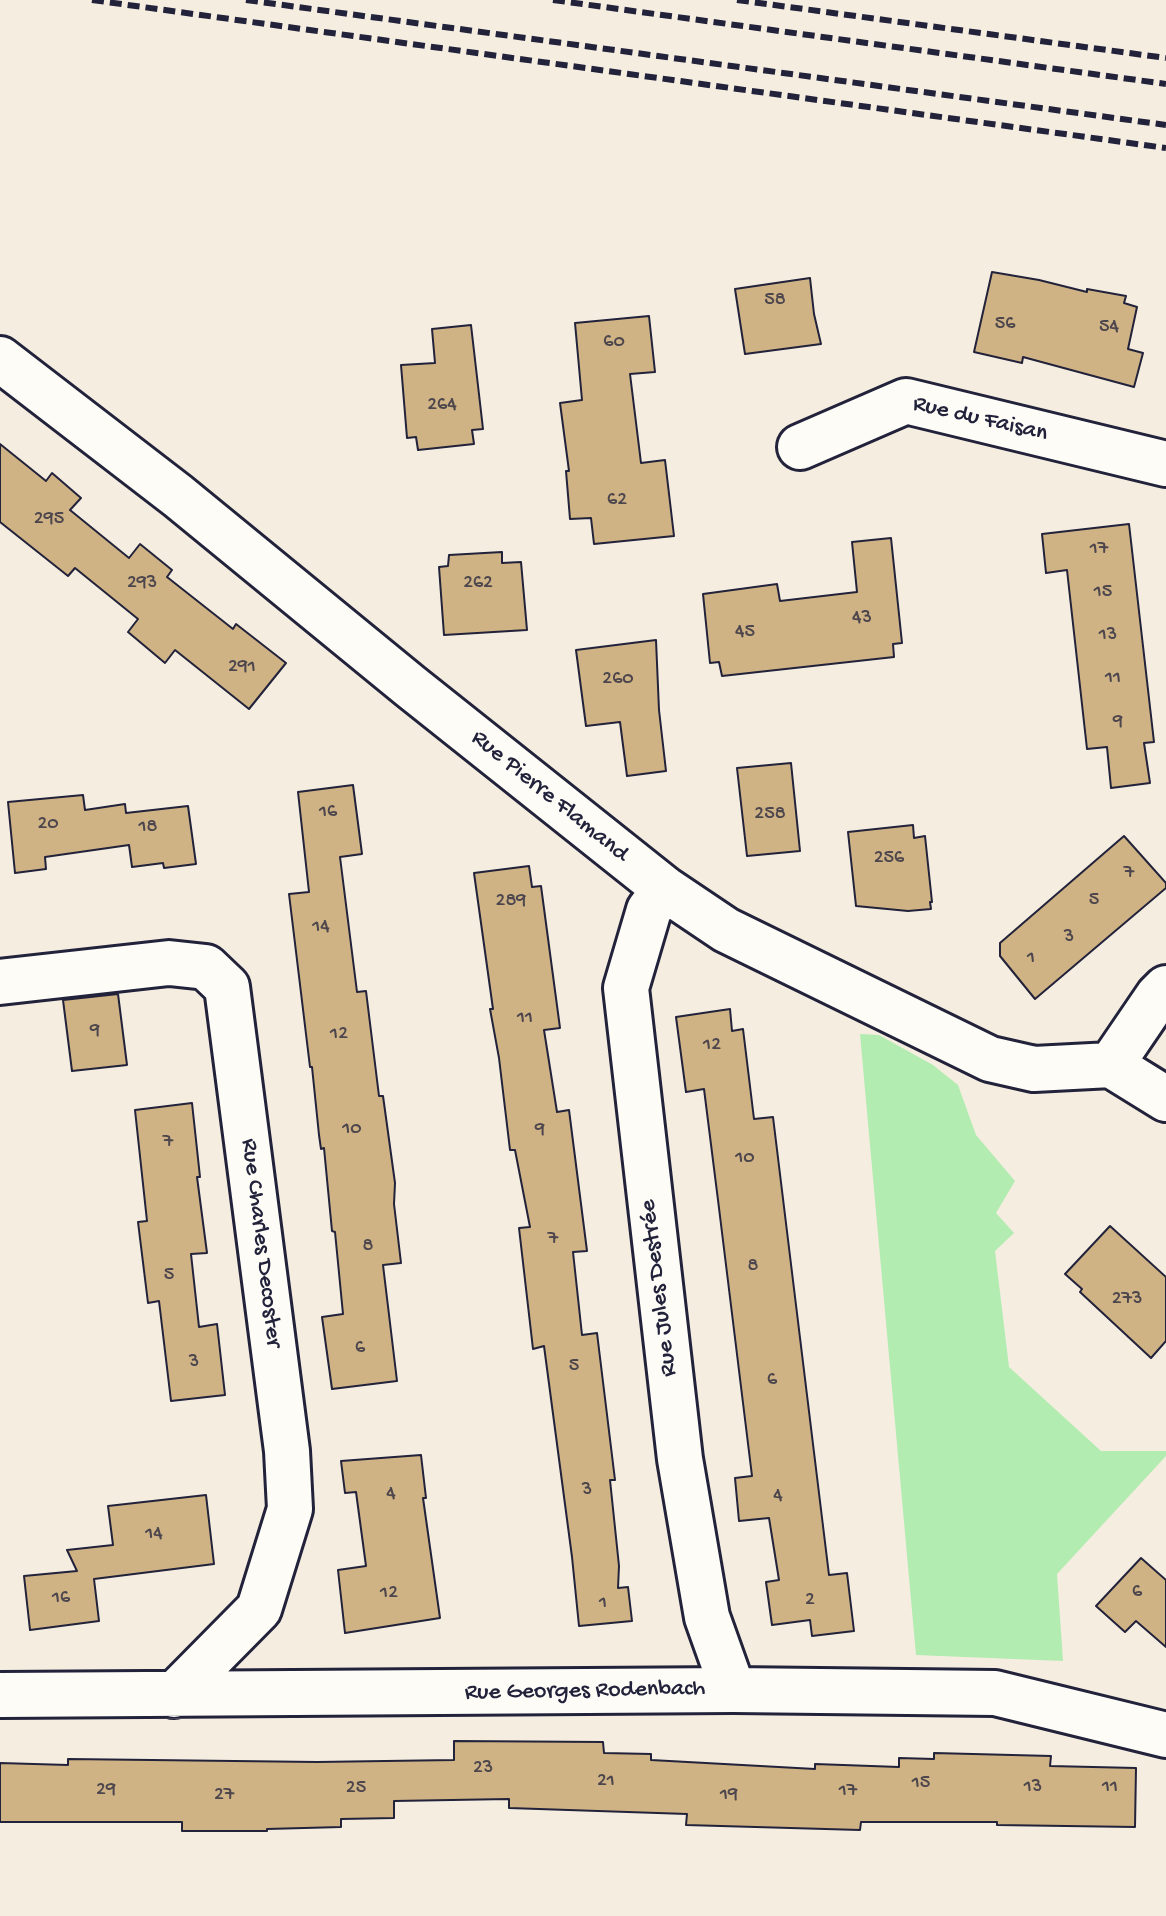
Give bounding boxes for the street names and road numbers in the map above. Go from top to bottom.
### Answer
street label: Rue du Faisan [910,391,1050,449]
street label: Rue Pierre Flamand [464,725,634,869]
street label: Rue Charles Decoster [233,1137,287,1349]
street label: Rue Jules Destrée [635,1198,685,1378]
street label: Rue Georges Rodenbach [464,1676,706,1708]

